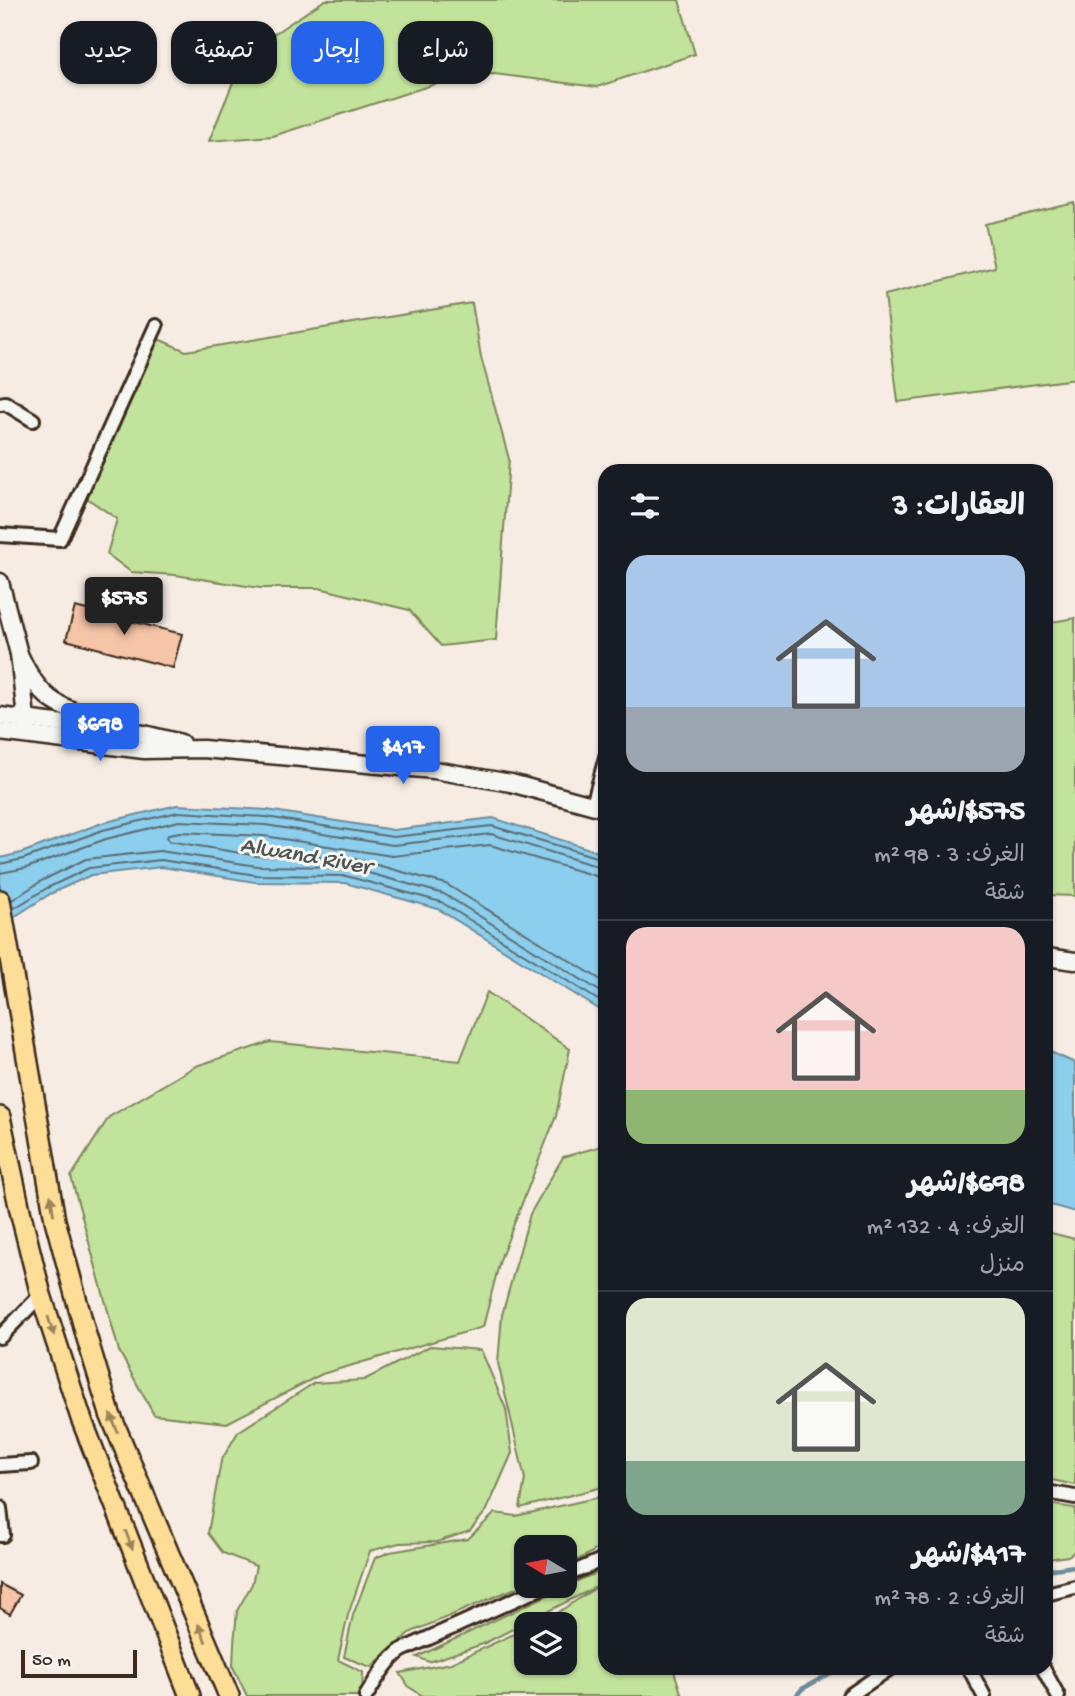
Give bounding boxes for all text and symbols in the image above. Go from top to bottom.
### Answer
chip: جديد [60,21,157,84]
chip: تصفية [171,21,277,84]
chip: إيجار [291,21,384,84]
chip: شراء [398,21,493,84]
icon: filters [626,487,664,525]
text: العقارات: 3 [892,491,1025,526]
pin: $575 [83,578,165,637]
text: $575 [101,586,147,613]
icon: home [763,601,889,727]
pin: $698 [59,704,141,763]
text: $698 [77,712,123,739]
pin: $417 [362,726,444,786]
text: $417 [382,735,424,762]
text: $575/شهر [907,796,1025,831]
water label: Alwand River [238,832,377,884]
text: الغرف: 3 · 98 m² [874,843,1025,870]
text: شقة [985,881,1025,908]
icon: home [763,973,889,1099]
text: $698/شهر [908,1168,1025,1203]
one-way arrow [46,1193,57,1215]
text: الغرف: 4 · 132 m² [867,1215,1025,1242]
text: منزل [980,1253,1025,1280]
one-way arrow [46,1316,57,1337]
icon: home [763,1344,889,1470]
one-way arrow [109,1413,120,1434]
one-way arrow [124,1530,135,1551]
north arrow [514,1535,578,1598]
map controls [514,1535,577,1675]
text: $417/شهر [913,1539,1025,1574]
text: الغرف: 2 · 78 m² [874,1586,1025,1613]
button: layers [514,1612,577,1675]
one-way arrow [196,1623,208,1643]
text: شقة [985,1624,1025,1651]
scale bar [21,1647,136,1679]
text: 50 m [32,1650,71,1673]

